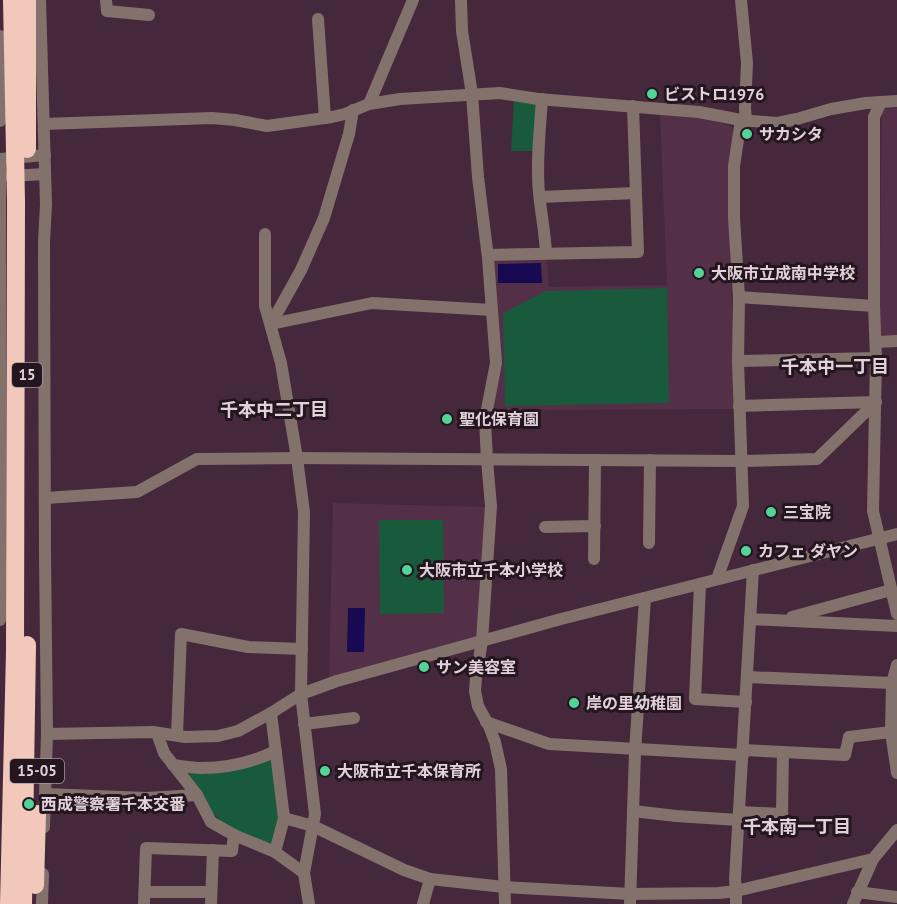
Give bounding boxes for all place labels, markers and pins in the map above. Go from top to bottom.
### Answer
place label: ビストロ1976 [664,84,764,104]
marker: ビストロ1976 [645,87,659,101]
place label: サカシタ [759,124,823,144]
marker: サカシタ [740,127,754,141]
place label: 大阪市立成南中学校 [711,263,855,283]
marker: 大阪市立成南中学校 [692,266,706,280]
place label: 聖化保育園 [459,409,539,429]
marker: 聖化保育園 [440,412,454,426]
place label: 三宝院 [783,502,831,522]
marker: 三宝院 [764,505,778,519]
place label: カフェ ダヤン [758,541,858,561]
marker: カフェ ダヤン [739,544,753,558]
place label: 大阪市立千本小学校 [419,560,563,580]
marker: 大阪市立千本小学校 [400,563,414,577]
place label: サン美容室 [436,657,516,677]
marker: サン美容室 [417,660,431,674]
place label: 岸の里幼稚園 [586,693,682,713]
marker: 岸の里幼稚園 [567,696,581,710]
place label: 大阪市立千本保育所 [337,761,481,781]
marker: 大阪市立千本保育所 [318,764,332,778]
place label: 西成警察署千本交番 [41,794,185,814]
marker: 西成警察署千本交番 [22,797,36,811]

